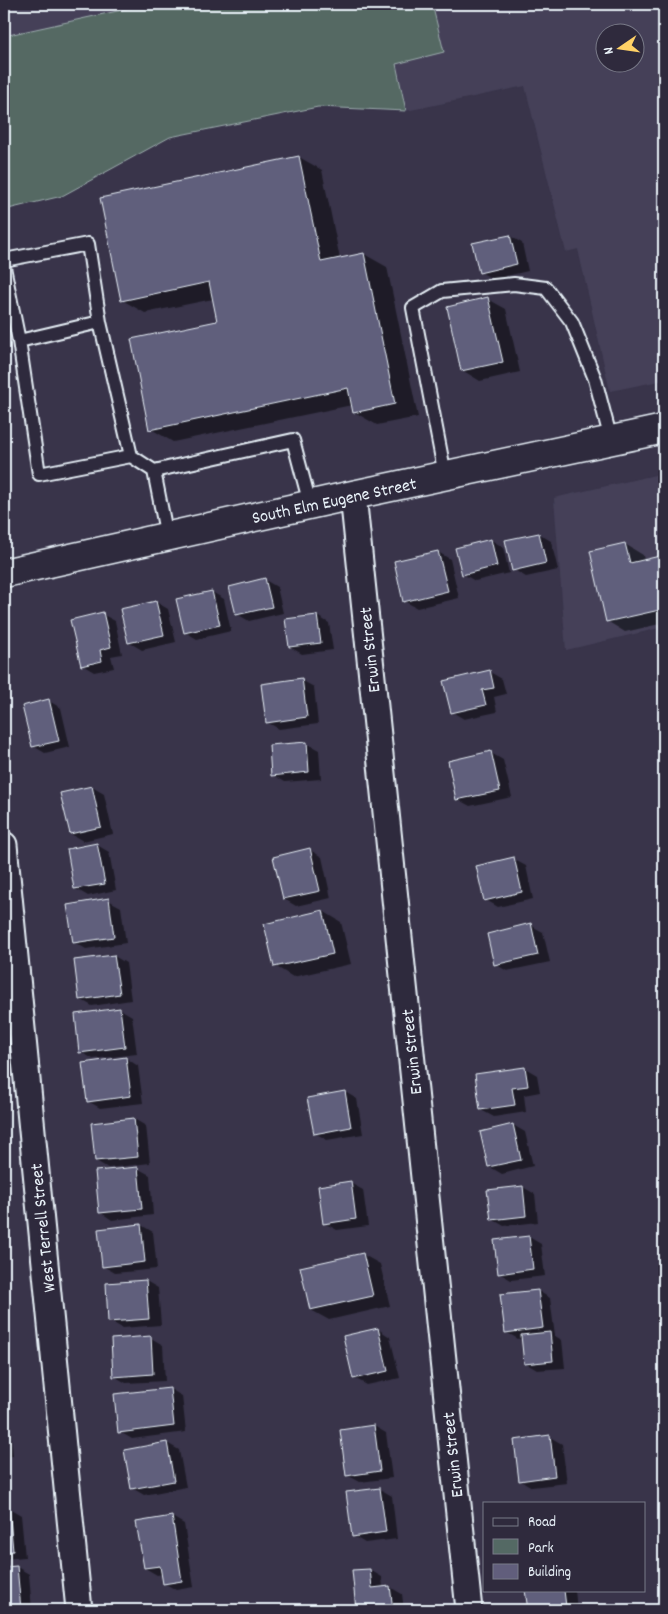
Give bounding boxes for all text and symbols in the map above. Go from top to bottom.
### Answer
north arrow [596,22,646,72]
text: N [599,45,620,56]
street label: South Elm Eugene Street [250,473,419,532]
street label: Erwin Street [355,605,388,694]
street label: Erwin Street [397,1007,430,1096]
street label: West Terrell Street [25,1162,64,1293]
street label: Erwin Street [438,1410,471,1499]
legend [483,1502,646,1592]
text: Road [528,1512,556,1534]
text: Park [528,1538,554,1560]
text: Building [528,1562,571,1584]

